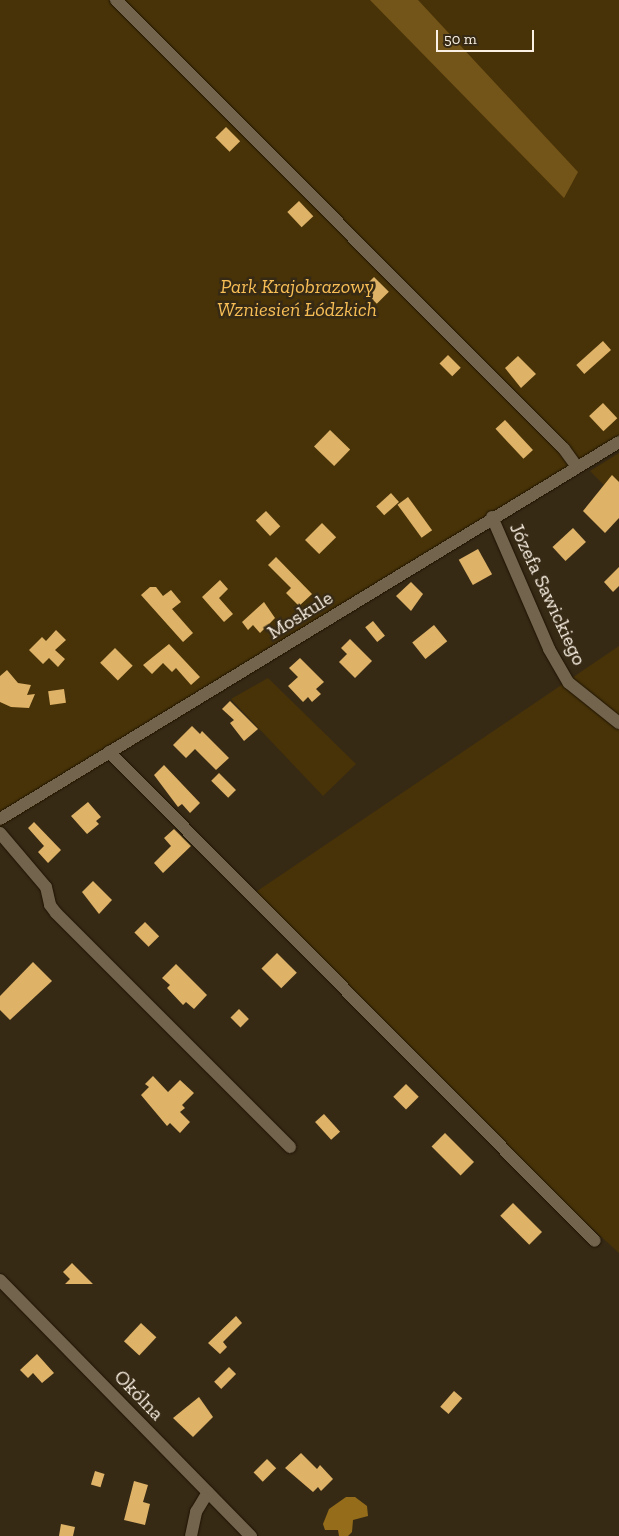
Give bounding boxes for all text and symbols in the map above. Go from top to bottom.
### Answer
scale bar [439,20,536,52]
text: 50 m [444,30,477,48]
park label: Park Krajobrazowy Wzniesień Łódzkich [217,274,377,321]
street label: Józefa Sawickiego [504,519,592,669]
street label: Moskule [263,586,337,644]
street label: Okólna [109,1365,169,1425]

